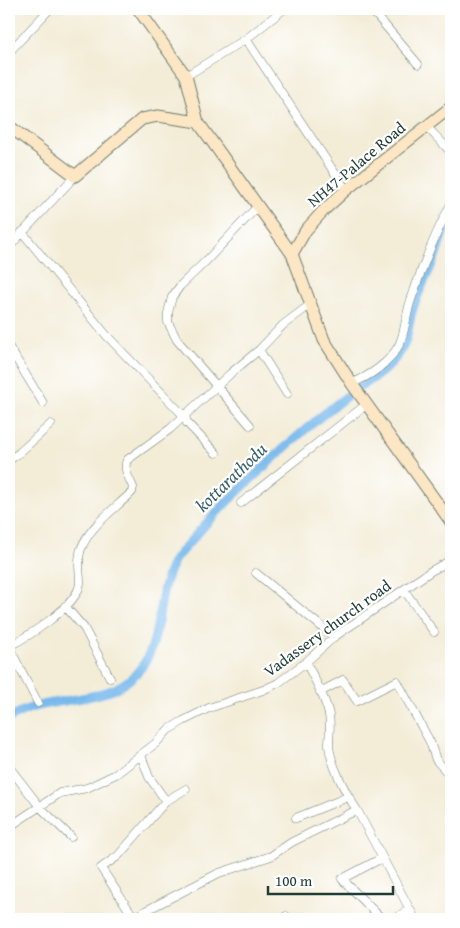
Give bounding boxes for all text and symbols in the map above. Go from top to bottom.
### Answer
street label: NH47-Palace Road [302,115,411,212]
water label: kottarathodu [189,436,273,518]
street label: Vadassery church road [258,573,396,682]
scale bar [268,863,392,895]
text: 100 m [275,870,313,891]

